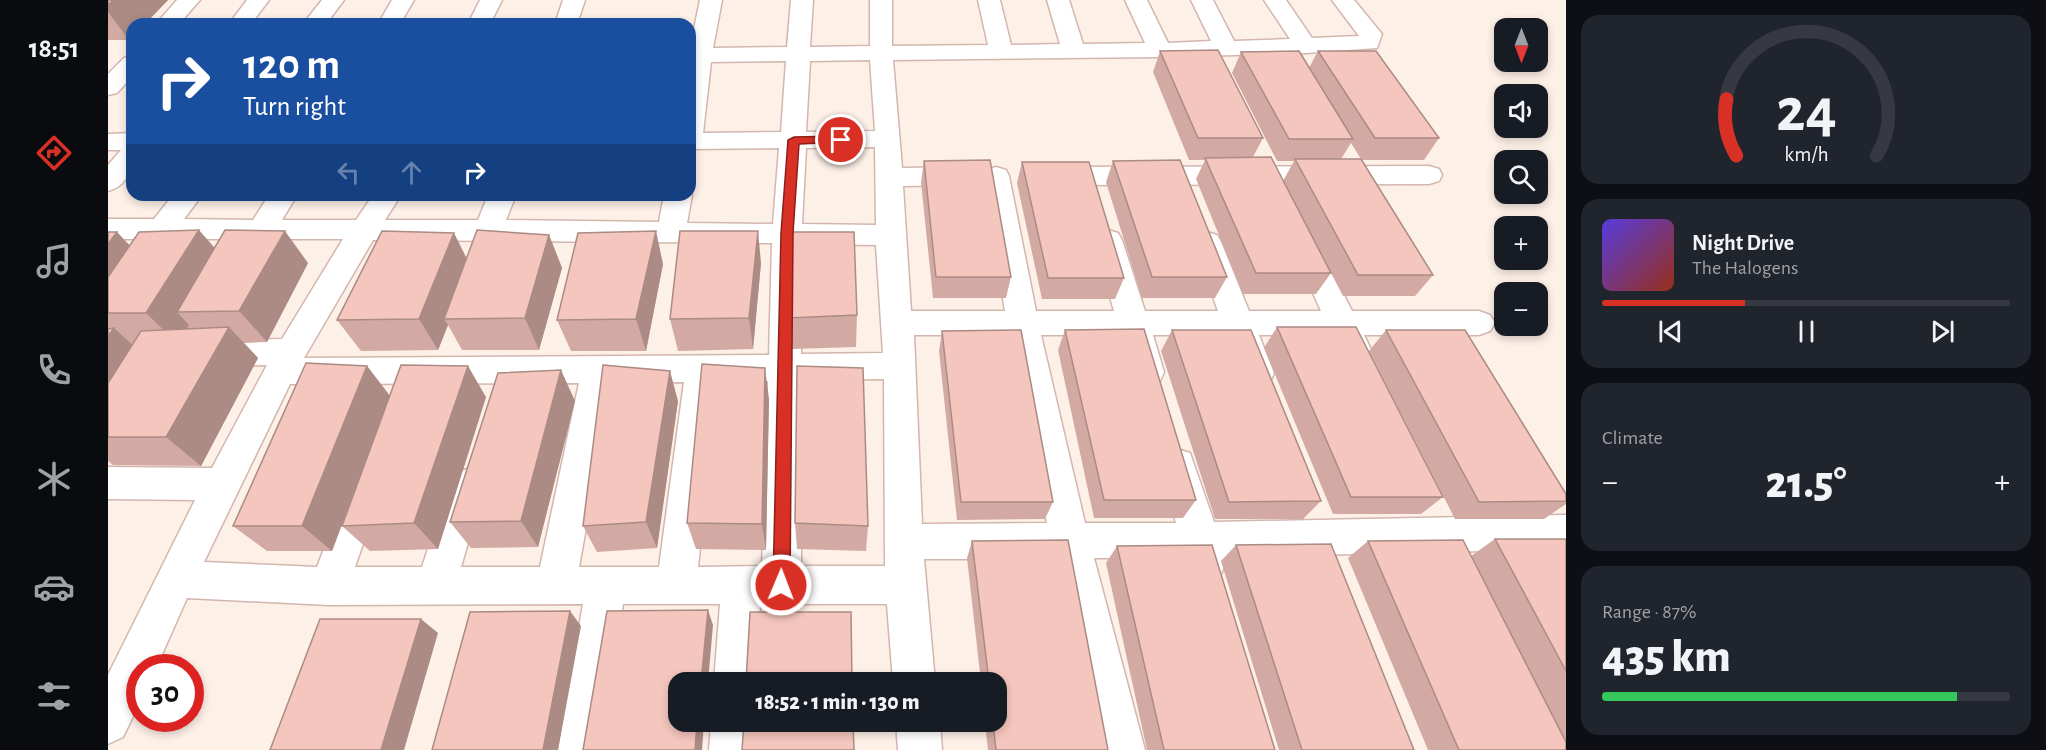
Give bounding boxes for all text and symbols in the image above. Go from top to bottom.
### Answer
north arrow [1494,18,1548,72]
map controls [1494,18,1548,336]
text: 18:51 [29,35,79,62]
icon: right [144,42,222,120]
text: 120 m [243,44,340,86]
text: 24 [1776,81,1836,143]
button: sound [1494,84,1548,138]
text: Turn right [243,93,346,120]
pin [815,114,866,165]
icon: arrive [824,123,857,156]
icon: directions [33,132,75,174]
text: km/h [1784,145,1828,166]
button: search [1494,150,1548,204]
icon: left [332,156,365,189]
icon: ahead [395,156,428,189]
icon: right [458,156,491,189]
button: + [1494,216,1548,270]
text: Night Drive [1692,232,1794,254]
icon: music [33,240,75,282]
text: The Halogens [1692,258,1798,278]
button: − [1494,282,1548,336]
icon: previous [1654,315,1687,348]
icon: pause [1790,315,1823,348]
icon: next [1926,315,1959,348]
icon: phone [33,349,75,391]
text: Climate [1602,428,1663,448]
icon: climate [33,458,75,500]
text: 21.5° [1765,461,1847,506]
text: − [1602,466,1618,499]
text: + [1994,466,2010,499]
position arrow [749,553,813,617]
icon: car [33,566,75,608]
text: Range · 87% [1602,602,1697,622]
text: 435 km [1602,635,1731,680]
speed limit sign: 30 [126,654,204,732]
icon: filters [33,675,75,717]
text: 18:52 · 1 min · 130 m [755,691,920,713]

